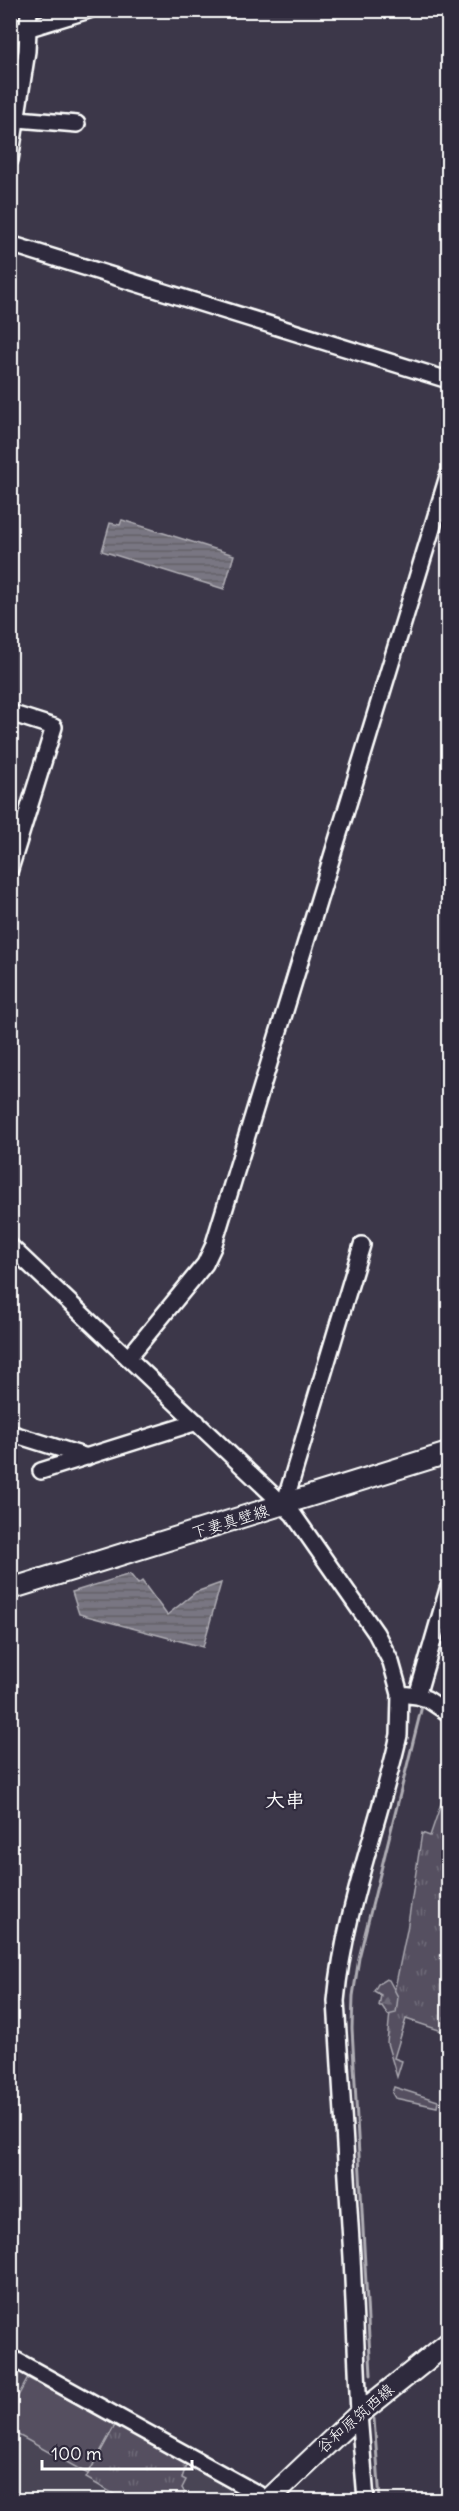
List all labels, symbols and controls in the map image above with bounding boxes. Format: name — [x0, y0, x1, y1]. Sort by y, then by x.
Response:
street label: 下妻真壁線 — [189, 1500, 271, 1542]
district label: 大串 — [265, 1787, 305, 1812]
street label: 谷和原筑西線 — [312, 2379, 398, 2457]
scale bar — [42, 2433, 192, 2471]
text: 100 m — [51, 2442, 102, 2465]

